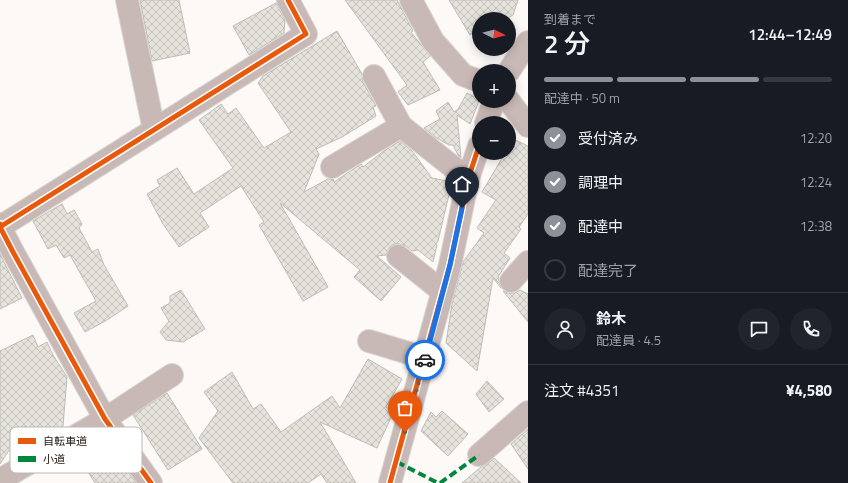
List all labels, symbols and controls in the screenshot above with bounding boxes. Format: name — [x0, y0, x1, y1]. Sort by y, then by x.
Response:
text: 到着まで — [544, 9, 596, 29]
north arrow — [472, 12, 516, 56]
map controls — [472, 12, 516, 160]
text: 12:44–12:49 — [748, 23, 832, 46]
text: 2 分 — [544, 24, 590, 63]
button: + — [472, 64, 516, 108]
text: 配達中 · 50 m — [544, 88, 620, 108]
button: − — [472, 116, 516, 160]
icon: check — [544, 127, 566, 149]
text: 受付済み — [578, 127, 638, 150]
text: 12:20 — [800, 128, 832, 148]
pin — [445, 167, 479, 208]
icon: check — [544, 171, 566, 193]
text: 調理中 — [578, 171, 623, 194]
text: 12:24 — [800, 172, 832, 192]
icon: home — [451, 173, 473, 195]
icon: check — [544, 215, 566, 237]
text: 配達中 — [578, 215, 623, 238]
text: 12:38 — [800, 216, 832, 236]
text: 配達完了 — [578, 259, 638, 282]
text: 鈴木 — [596, 307, 626, 330]
button: person — [544, 308, 586, 350]
button: chat — [738, 308, 780, 350]
button: phone — [790, 308, 832, 350]
text: 配達員 · 4.5 — [596, 330, 661, 350]
courier — [405, 340, 445, 380]
icon: car — [414, 349, 436, 371]
text: 注文 #4351 — [544, 379, 619, 402]
text: ¥4,580 — [786, 379, 832, 402]
pin — [388, 391, 422, 432]
icon: bag — [394, 397, 416, 419]
legend — [10, 427, 142, 473]
text: 自転車道 — [43, 433, 87, 449]
text: 小道 — [43, 451, 65, 467]

